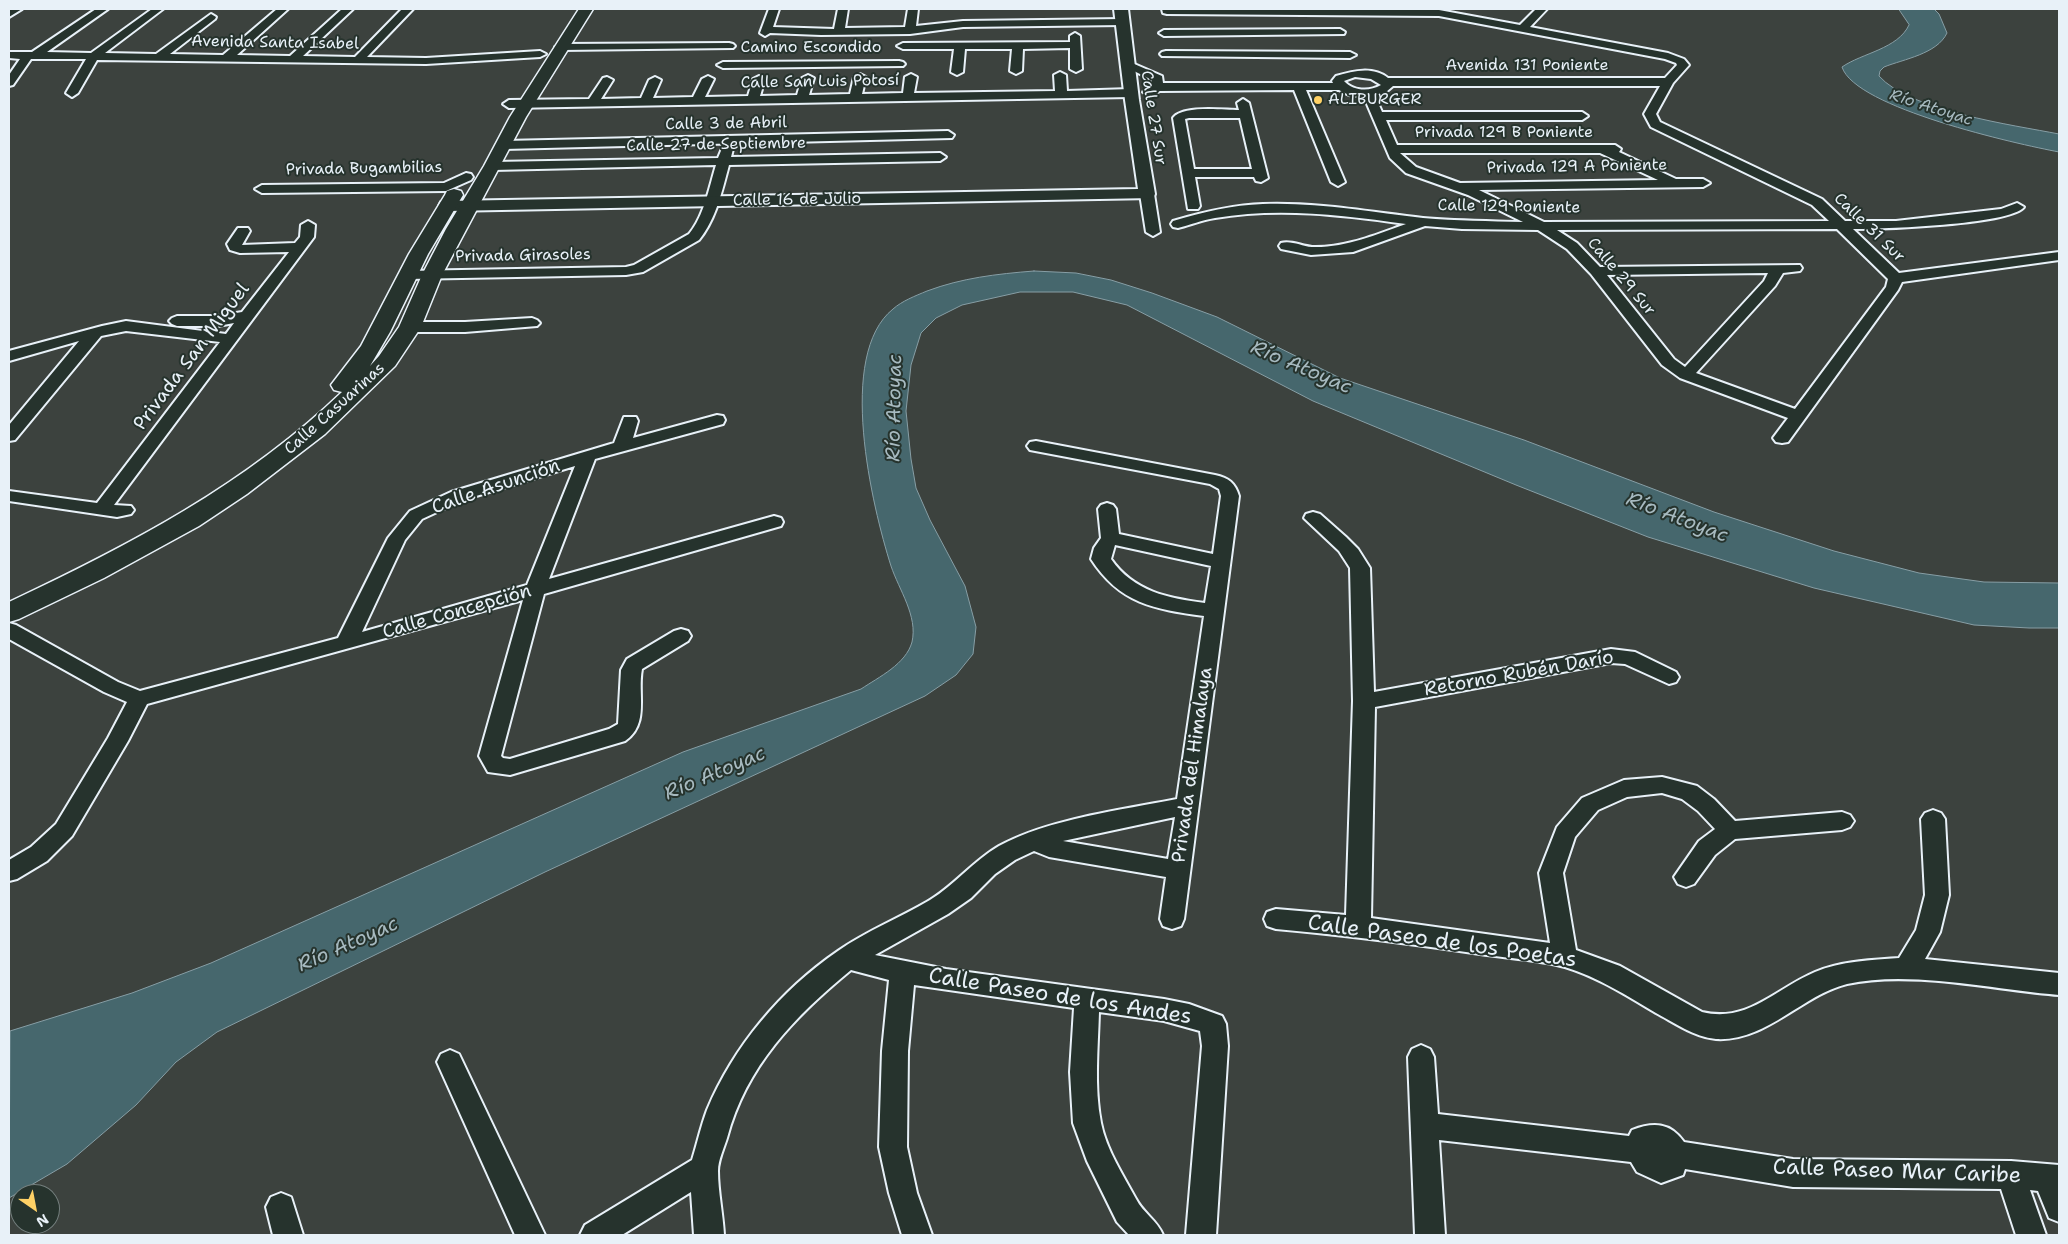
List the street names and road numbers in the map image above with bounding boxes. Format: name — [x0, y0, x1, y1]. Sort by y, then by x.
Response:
street label: Avenida Santa Isabel — [191, 32, 359, 54]
street label: Camino Escondido — [741, 38, 881, 58]
street label: Avenida 131 Poniente — [1446, 56, 1608, 76]
street label: Calle 27 Sur — [1136, 69, 1170, 167]
street label: Calle San Luis Potosí — [741, 71, 899, 93]
street label: Calle 3 de Abril — [665, 113, 787, 135]
street label: Privada 129 B Poniente — [1415, 123, 1593, 143]
street label: Calle 27 de Septiembre — [626, 134, 806, 156]
street label: Privada 129 A Poniente — [1487, 156, 1667, 178]
street label: Privada Bugambilias — [286, 158, 442, 180]
street label: Calle 16 de Julio — [733, 189, 861, 211]
street label: Calle 31 Sur — [1830, 189, 1908, 267]
street label: Calle 129 Poniente — [1437, 196, 1581, 218]
street label: Calle 29 Sur — [1583, 234, 1659, 320]
street label: Privada Girasoles — [455, 245, 591, 267]
street label: Privada San Miguel — [129, 279, 255, 435]
street label: Calle Casuarinas — [281, 359, 389, 459]
street label: Calle Asunción — [429, 454, 563, 520]
street label: Calle Concepción — [380, 580, 534, 644]
street label: Retorno Rubén Darío — [1423, 646, 1615, 702]
street label: Privada del Himalaya — [1168, 666, 1218, 864]
street label: Calle Paseo de los Poetas — [1306, 910, 1578, 974]
street label: Calle Paseo de los Andes — [926, 963, 1194, 1031]
street label: Calle Paseo Mar Caribe — [1772, 1154, 2022, 1190]

